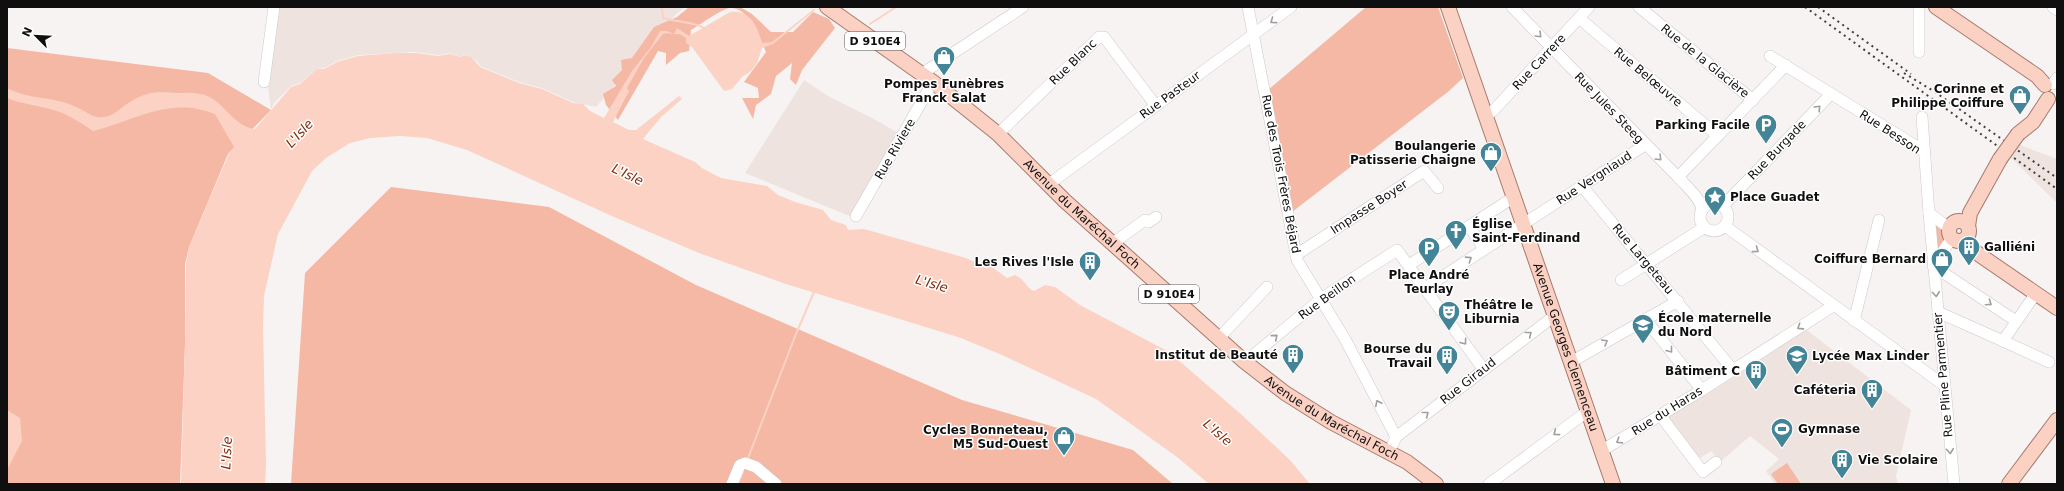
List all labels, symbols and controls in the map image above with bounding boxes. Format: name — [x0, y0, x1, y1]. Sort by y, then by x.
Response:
north arrow — [16, 16, 56, 56]
one-way arrow — [1270, 16, 1277, 23]
street label: Rue de la Glacière — [1658, 21, 1752, 101]
text: N — [20, 25, 35, 39]
one-way arrow — [1534, 30, 1542, 38]
street label: Rue Carrere — [1510, 31, 1568, 93]
road number: D 910E4 — [845, 32, 905, 50]
street label: Rue Blanc — [1047, 36, 1099, 88]
shop icon: Pompes Funèbres Franck Salat — [931, 44, 957, 77]
street label: Rue Belœuvre — [1611, 44, 1685, 110]
street label: Rue Pasteur — [1137, 68, 1203, 122]
street label: Rue Jules Steeg — [1572, 70, 1646, 146]
place label: Pompes Funèbres Franck Salat — [884, 77, 1004, 105]
place label: Corinne et Philippe Coiffure — [1891, 82, 2004, 110]
shop icon: Corinne et Philippe Coiffure — [2007, 83, 2033, 116]
street label: Rue des Trois Frères Béjard — [1259, 93, 1303, 255]
one-way arrow — [1813, 105, 1821, 113]
street label: Rue Besson — [1857, 107, 1923, 157]
parking icon: Parking Facile — [1753, 112, 1779, 145]
water label: L'Isle — [283, 116, 316, 151]
street label: Rue Riviere — [872, 116, 918, 182]
street label: Rue Burgade — [1745, 117, 1809, 183]
place label: Parking Facile — [1655, 118, 1750, 132]
place label: Boulangerie Patisserie Chaigne — [1350, 139, 1476, 167]
shop icon: Boulangerie Patisserie Chaigne — [1478, 140, 1504, 173]
street label: Rue Vergniaud — [1554, 148, 1634, 208]
one-way arrow — [1654, 153, 1662, 161]
street label: Avenue du Maréchal Foch — [1021, 157, 1143, 272]
water label: L'Isle — [610, 161, 646, 188]
street label: Impasse Boyer — [1328, 177, 1410, 237]
place icon: Place Guadet — [1702, 184, 1728, 217]
place label: Place Guadet — [1730, 190, 1820, 204]
place label: Église Saint-Ferdinand — [1472, 216, 1580, 245]
church icon: Église Saint-Ferdinand — [1443, 218, 1469, 251]
street label: Rue Largeteau — [1610, 221, 1676, 297]
building icon: Galliéni — [1956, 234, 1982, 267]
parking icon: Place André Teurlay — [1416, 235, 1442, 268]
place label: Galliéni — [1984, 240, 2035, 254]
one-way arrow — [1751, 245, 1758, 252]
shop icon: Coiffure Bernard — [1929, 246, 1955, 279]
building icon: Les Rives l'Isle — [1077, 249, 1103, 282]
place label: Coiffure Bernard — [1814, 252, 1926, 266]
place label: Les Rives l'Isle — [975, 255, 1074, 269]
one-way arrow — [1465, 257, 1472, 264]
street label: Avenue Georges Clemenceau — [1530, 261, 1601, 433]
place label: Place André Teurlay — [1389, 268, 1469, 296]
water label: L'Isle — [914, 272, 950, 295]
street label: Rue Beillon — [1296, 272, 1358, 322]
road number: D 910E4 — [1139, 285, 1199, 303]
one-way arrow — [1931, 291, 1940, 297]
place label: Théâtre le Liburnia — [1464, 298, 1533, 326]
one-way arrow — [1985, 298, 1992, 306]
theatre icon: Théâtre le Liburnia — [1436, 299, 1462, 332]
place label: École maternelle du Nord — [1658, 310, 1771, 339]
school or university icon: École maternelle du Nord — [1630, 312, 1656, 345]
street label: Rue Pline Parmentier — [1931, 312, 1955, 438]
one-way arrow — [1797, 322, 1804, 330]
one-way arrow — [1525, 332, 1532, 339]
one-way arrow — [1270, 335, 1278, 342]
one-way arrow — [1459, 338, 1467, 345]
one-way arrow — [1601, 340, 1608, 347]
building icon: Institut de Beauté — [1280, 342, 1306, 375]
place label: Bourse du Travail — [1364, 342, 1432, 370]
building icon: Bourse du Travail — [1434, 343, 1460, 376]
school or university icon: Lycée Max Linder — [1784, 343, 1810, 376]
one-way arrow — [1665, 345, 1672, 352]
place label: Institut de Beauté — [1155, 348, 1278, 362]
place label: Lycée Max Linder — [1812, 349, 1929, 363]
street label: Rue Giraud — [1437, 355, 1499, 407]
building icon: Bâtiment C — [1743, 358, 1769, 391]
place label: Bâtiment C — [1665, 364, 1740, 378]
street label: Avenue du Maréchal Foch — [1262, 373, 1401, 463]
building icon: Caféteria — [1859, 377, 1885, 410]
place label: Caféteria — [1794, 383, 1856, 397]
street label: Rue du Haras — [1629, 384, 1705, 438]
one-way arrow — [1375, 400, 1383, 407]
one-way arrow — [1422, 411, 1429, 418]
water label: L'Isle — [1200, 416, 1235, 449]
sports icon: Gymnase — [1769, 416, 1795, 449]
place label: Gymnase — [1798, 422, 1860, 436]
place label: Cycles Bonneteau, M5 Sud-Ouest — [923, 423, 1048, 451]
shop icon: Cycles Bonneteau, M5 Sud-Ouest — [1051, 424, 1077, 457]
one-way arrow — [1553, 429, 1560, 436]
water label: L'Isle — [218, 436, 235, 470]
one-way arrow — [1616, 436, 1623, 443]
building icon: Vie Scolaire — [1829, 447, 1855, 480]
one-way arrow — [1946, 448, 1955, 454]
place label: Vie Scolaire — [1858, 453, 1938, 467]

